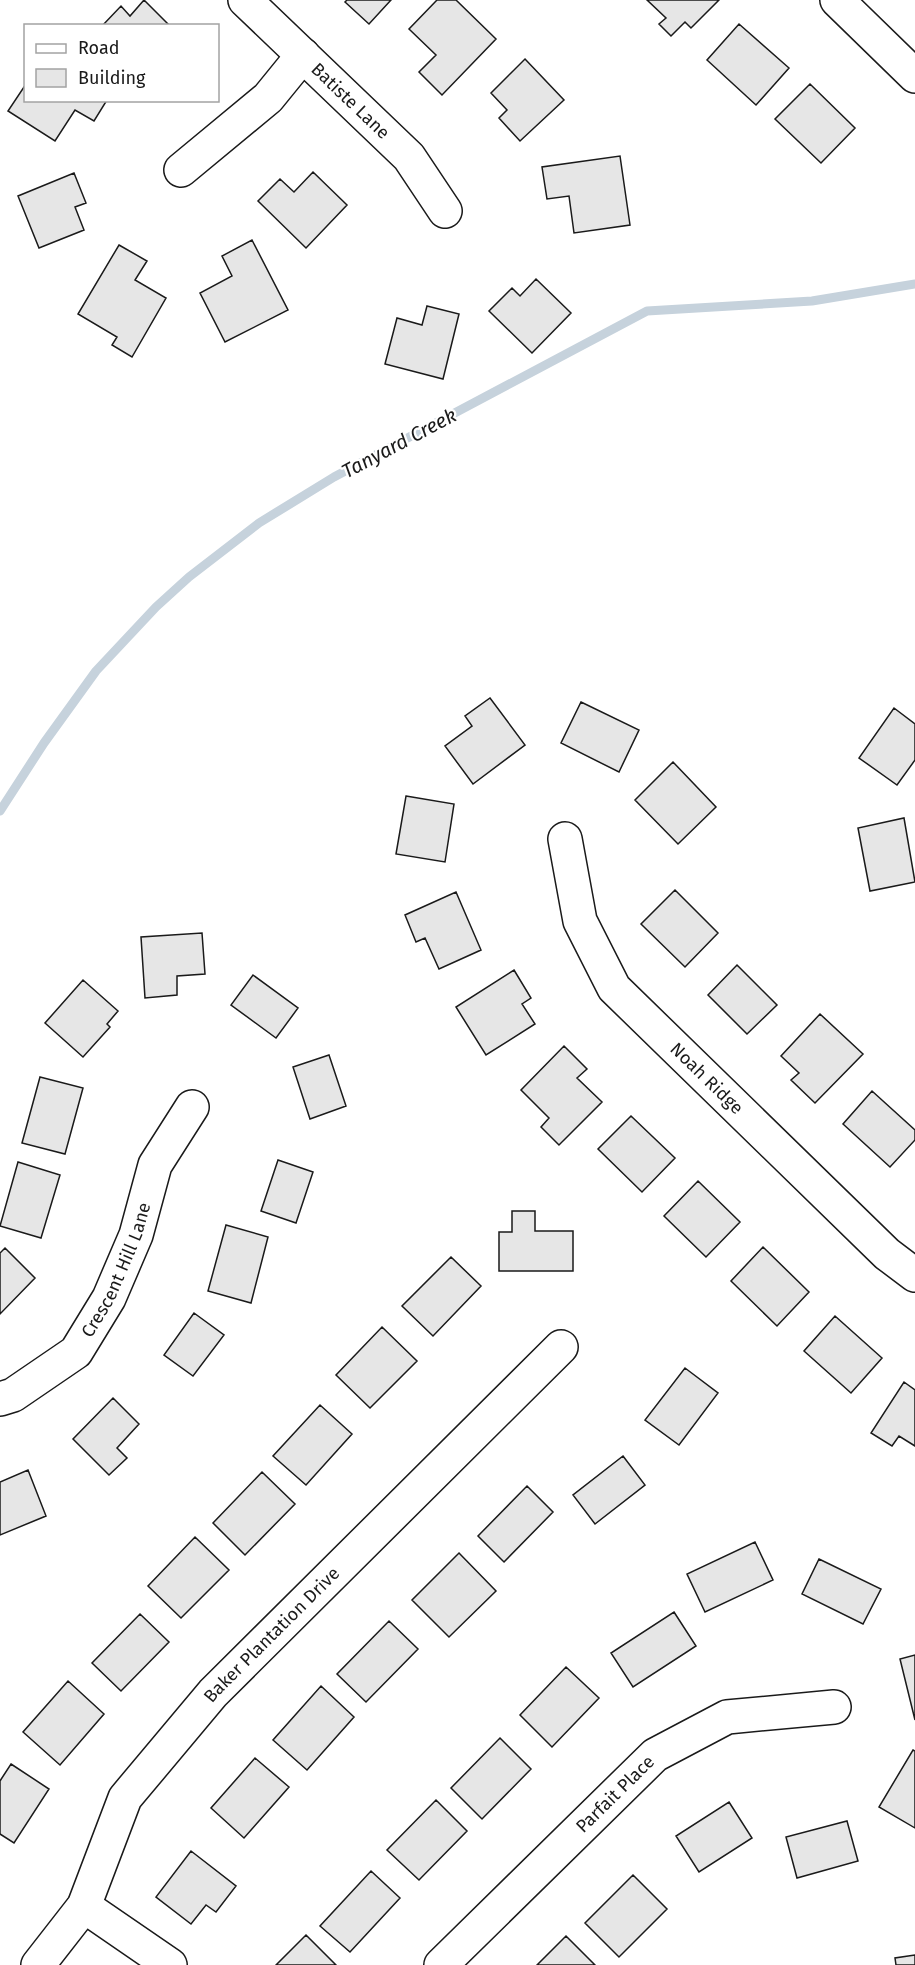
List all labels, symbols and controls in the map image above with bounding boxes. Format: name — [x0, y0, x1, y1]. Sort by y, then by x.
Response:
legend — [24, 24, 219, 102]
text: Road — [78, 37, 120, 59]
street label: Batiste Lane — [307, 58, 394, 144]
text: Building — [78, 67, 146, 89]
water label: Tanyard Creek — [338, 403, 460, 483]
street label: Noah Ridge — [666, 1038, 748, 1119]
street label: Crescent Hill Lane — [77, 1200, 155, 1341]
street label: Baker Plantation Drive — [199, 1562, 344, 1707]
street label: Parfait Place — [571, 1751, 659, 1837]

